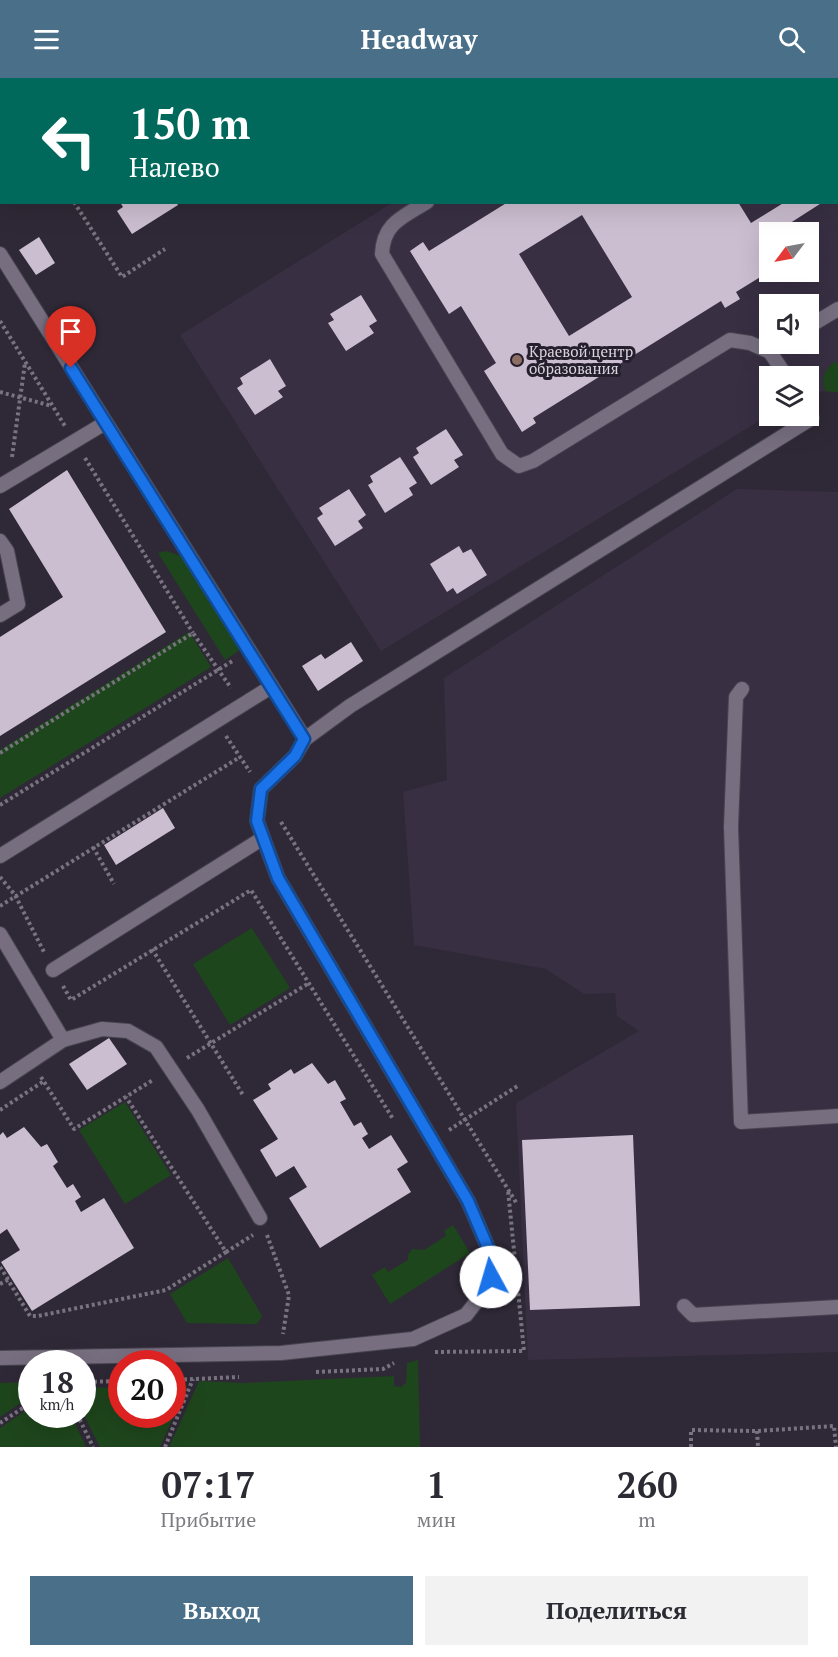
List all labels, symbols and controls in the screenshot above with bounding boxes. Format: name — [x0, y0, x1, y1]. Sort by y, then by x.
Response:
text: Headway — [361, 21, 477, 57]
icon: menu — [30, 23, 63, 56]
icon: search — [775, 23, 808, 56]
text: 150 m — [129, 95, 250, 151]
icon: left — [30, 102, 108, 180]
text: Налево — [129, 149, 220, 185]
north arrow — [759, 222, 819, 282]
map controls — [759, 222, 819, 426]
button: sound — [759, 294, 819, 354]
pin — [45, 306, 96, 368]
icon: arrive — [54, 315, 87, 348]
place label: Краевой центр образования — [529, 341, 633, 378]
marker: Краевой центр образования — [510, 353, 524, 367]
button: layers — [759, 366, 819, 426]
position arrow — [459, 1245, 523, 1309]
speed limit sign: 20 — [108, 1350, 186, 1428]
text: 18 — [40, 1362, 74, 1402]
text: km/h — [40, 1394, 74, 1414]
text: 07:17 — [162, 1461, 255, 1508]
text: 1 — [426, 1461, 447, 1508]
text: 260 — [616, 1461, 678, 1508]
text: Прибытие — [160, 1506, 256, 1533]
text: мин — [417, 1506, 456, 1533]
text: m — [638, 1506, 656, 1533]
button: Выход — [30, 1576, 413, 1645]
button: Поделиться — [425, 1576, 808, 1645]

